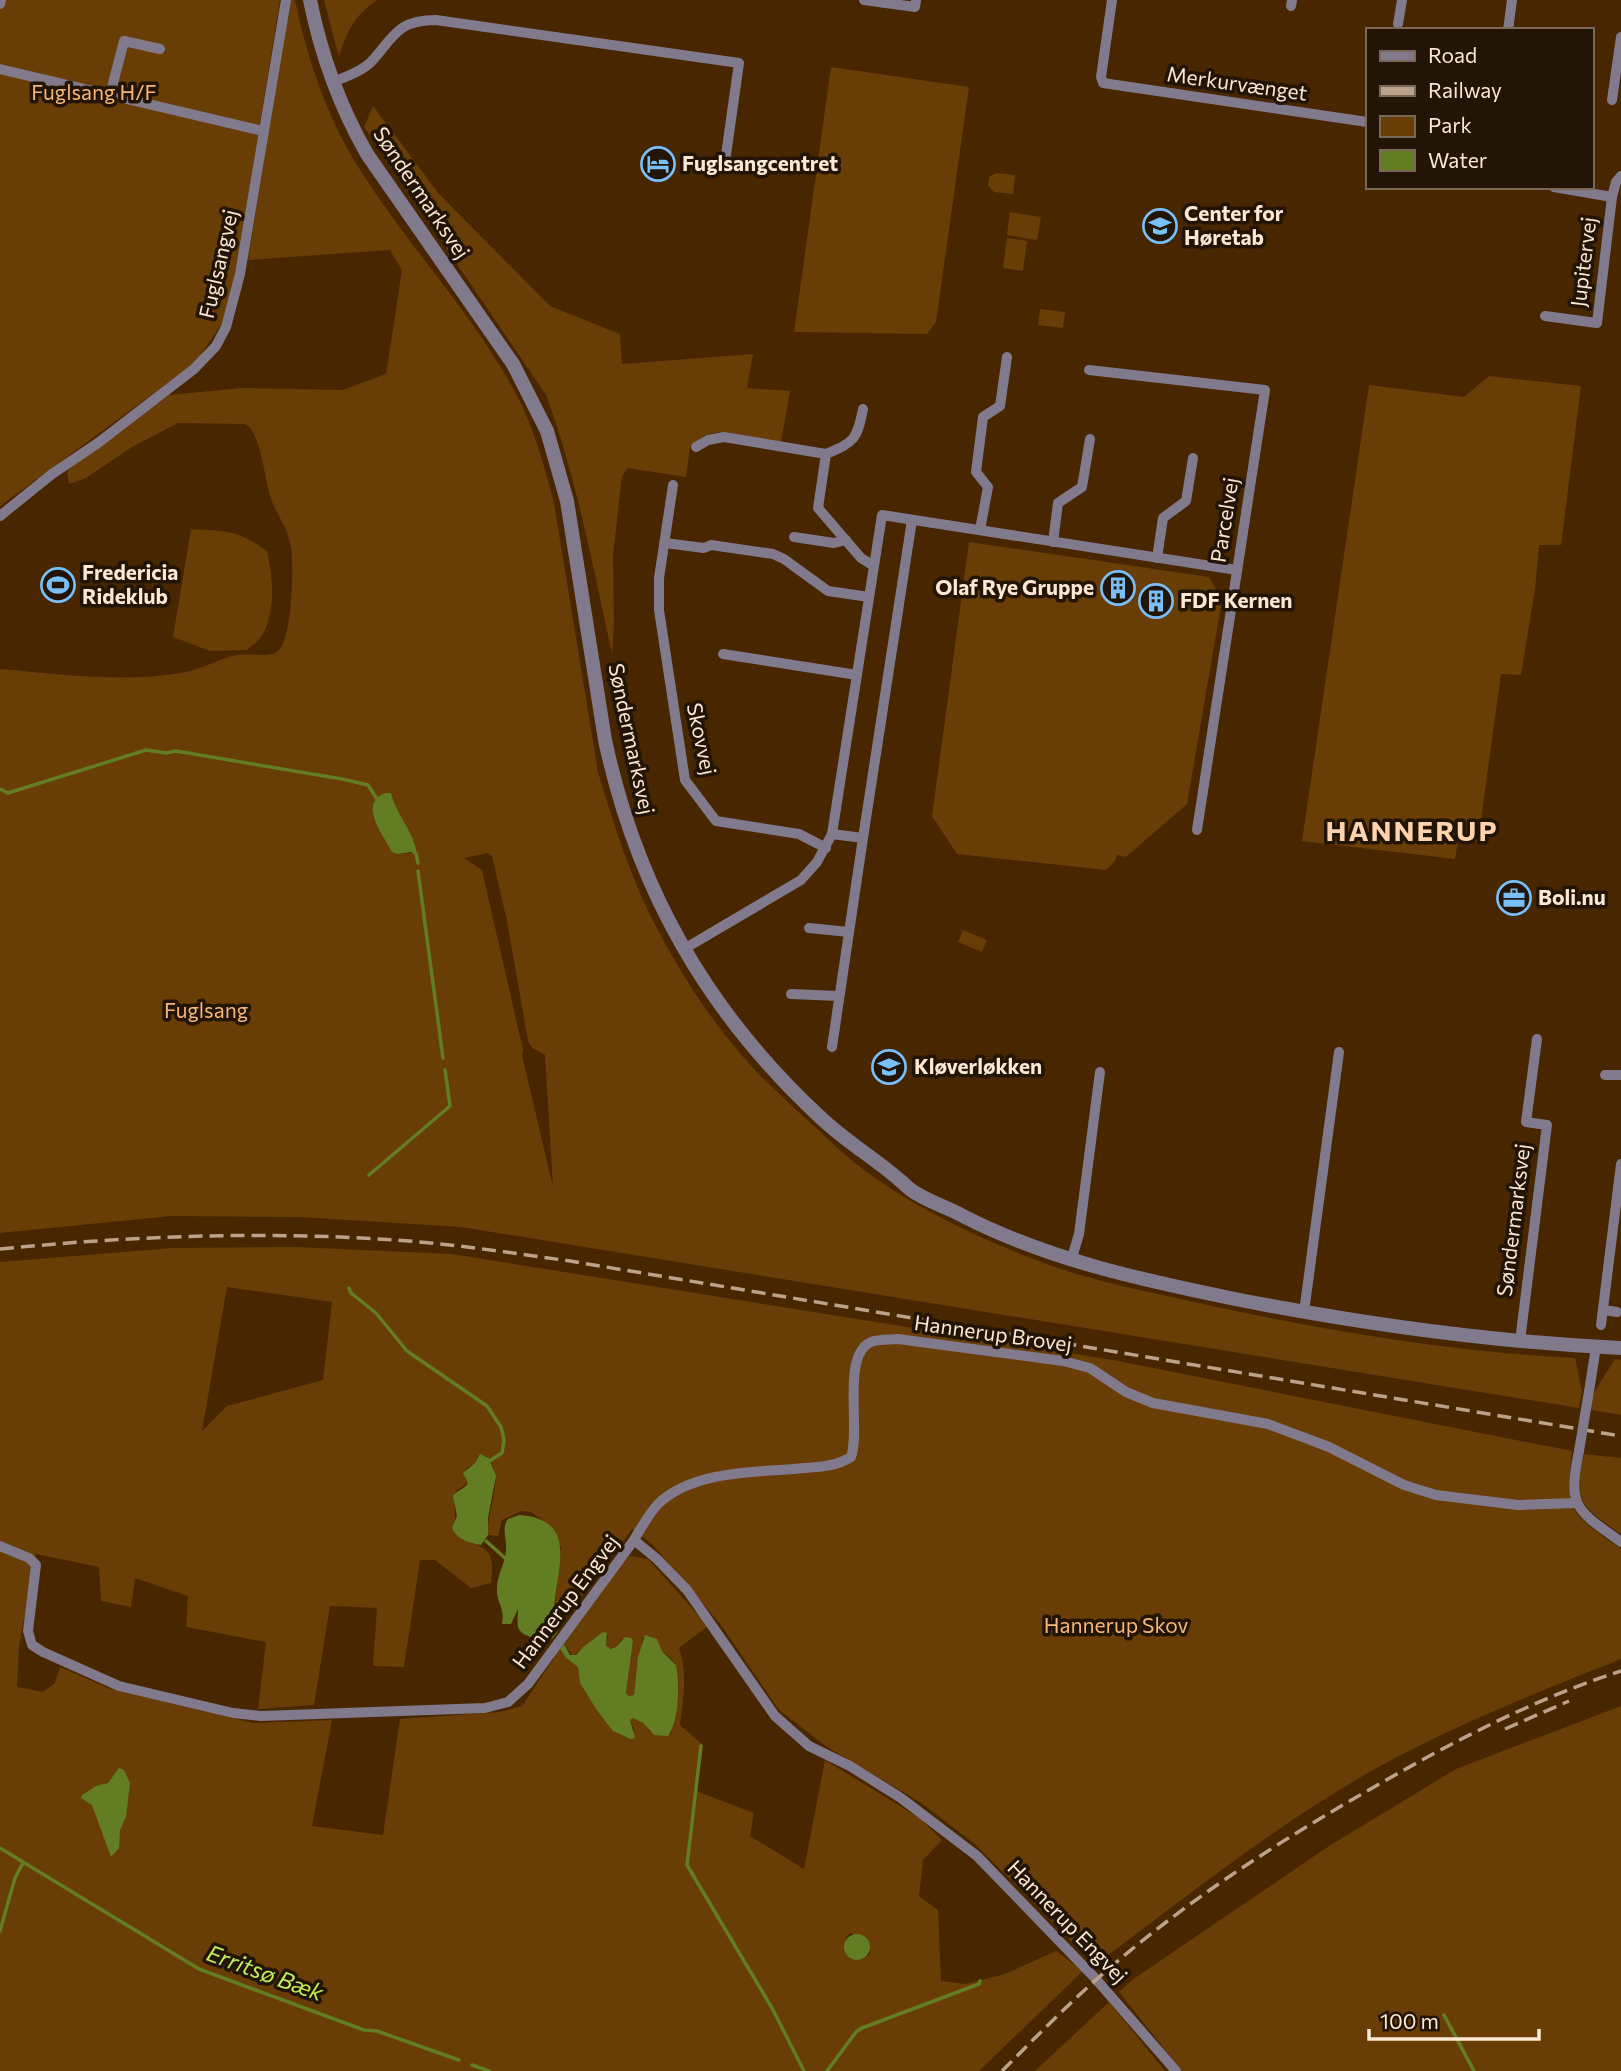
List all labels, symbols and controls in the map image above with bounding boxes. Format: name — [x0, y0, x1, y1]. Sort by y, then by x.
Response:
legend — [1366, 28, 1593, 189]
text: Road — [1428, 42, 1477, 67]
street label: Merkurvænget — [1165, 60, 1309, 105]
text: Railway — [1428, 77, 1502, 102]
park label: Fuglsang H/F — [31, 79, 157, 104]
text: Park — [1428, 112, 1472, 137]
street label: Søndermarksvej — [369, 121, 476, 263]
hotel icon: Fuglsangcentret — [639, 145, 677, 183]
text: Water — [1428, 147, 1487, 172]
place label: Fuglsangcentret — [682, 150, 838, 175]
place label: Center for Høretab — [1184, 200, 1284, 249]
street label: Fuglsangvej — [193, 207, 242, 321]
school or university icon: Center for Høretab — [1141, 207, 1179, 245]
street label: Jupitervej — [1565, 215, 1600, 308]
street label: Parcelvej — [1204, 475, 1243, 564]
place label: Fredericia Rideklub — [82, 559, 178, 608]
sports icon: Fredericia Rideklub — [39, 566, 77, 604]
building icon: Olaf Rye Gruppe — [1099, 569, 1137, 607]
place label: Olaf Rye Gruppe — [935, 574, 1094, 599]
building icon: FDF Kernen — [1137, 582, 1175, 620]
place label: FDF Kernen — [1180, 587, 1293, 612]
street label: Søndermarksvej — [604, 661, 661, 816]
street label: Skovvej — [683, 700, 722, 777]
district label: HANNERUP — [1325, 813, 1499, 847]
office icon: Boli.nu — [1495, 879, 1533, 917]
place label: Boli.nu — [1538, 884, 1606, 909]
park label: Fuglsang — [164, 997, 248, 1022]
school or university icon: Kløverløkken — [870, 1048, 908, 1086]
place label: Kløverløkken — [914, 1053, 1042, 1078]
street label: Søndermarksvej — [1491, 1142, 1534, 1298]
street label: Hannerup Brovej — [913, 1309, 1074, 1356]
street label: Hannerup Engvej — [506, 1529, 623, 1673]
park label: Hannerup Skov — [1044, 1612, 1189, 1637]
street label: Hannerup Engvej — [1003, 1854, 1133, 1988]
water label: Erritsø Bæk — [203, 1938, 328, 2006]
scale bar — [1369, 1997, 1539, 2041]
text: 100 m — [1380, 2008, 1439, 2033]

